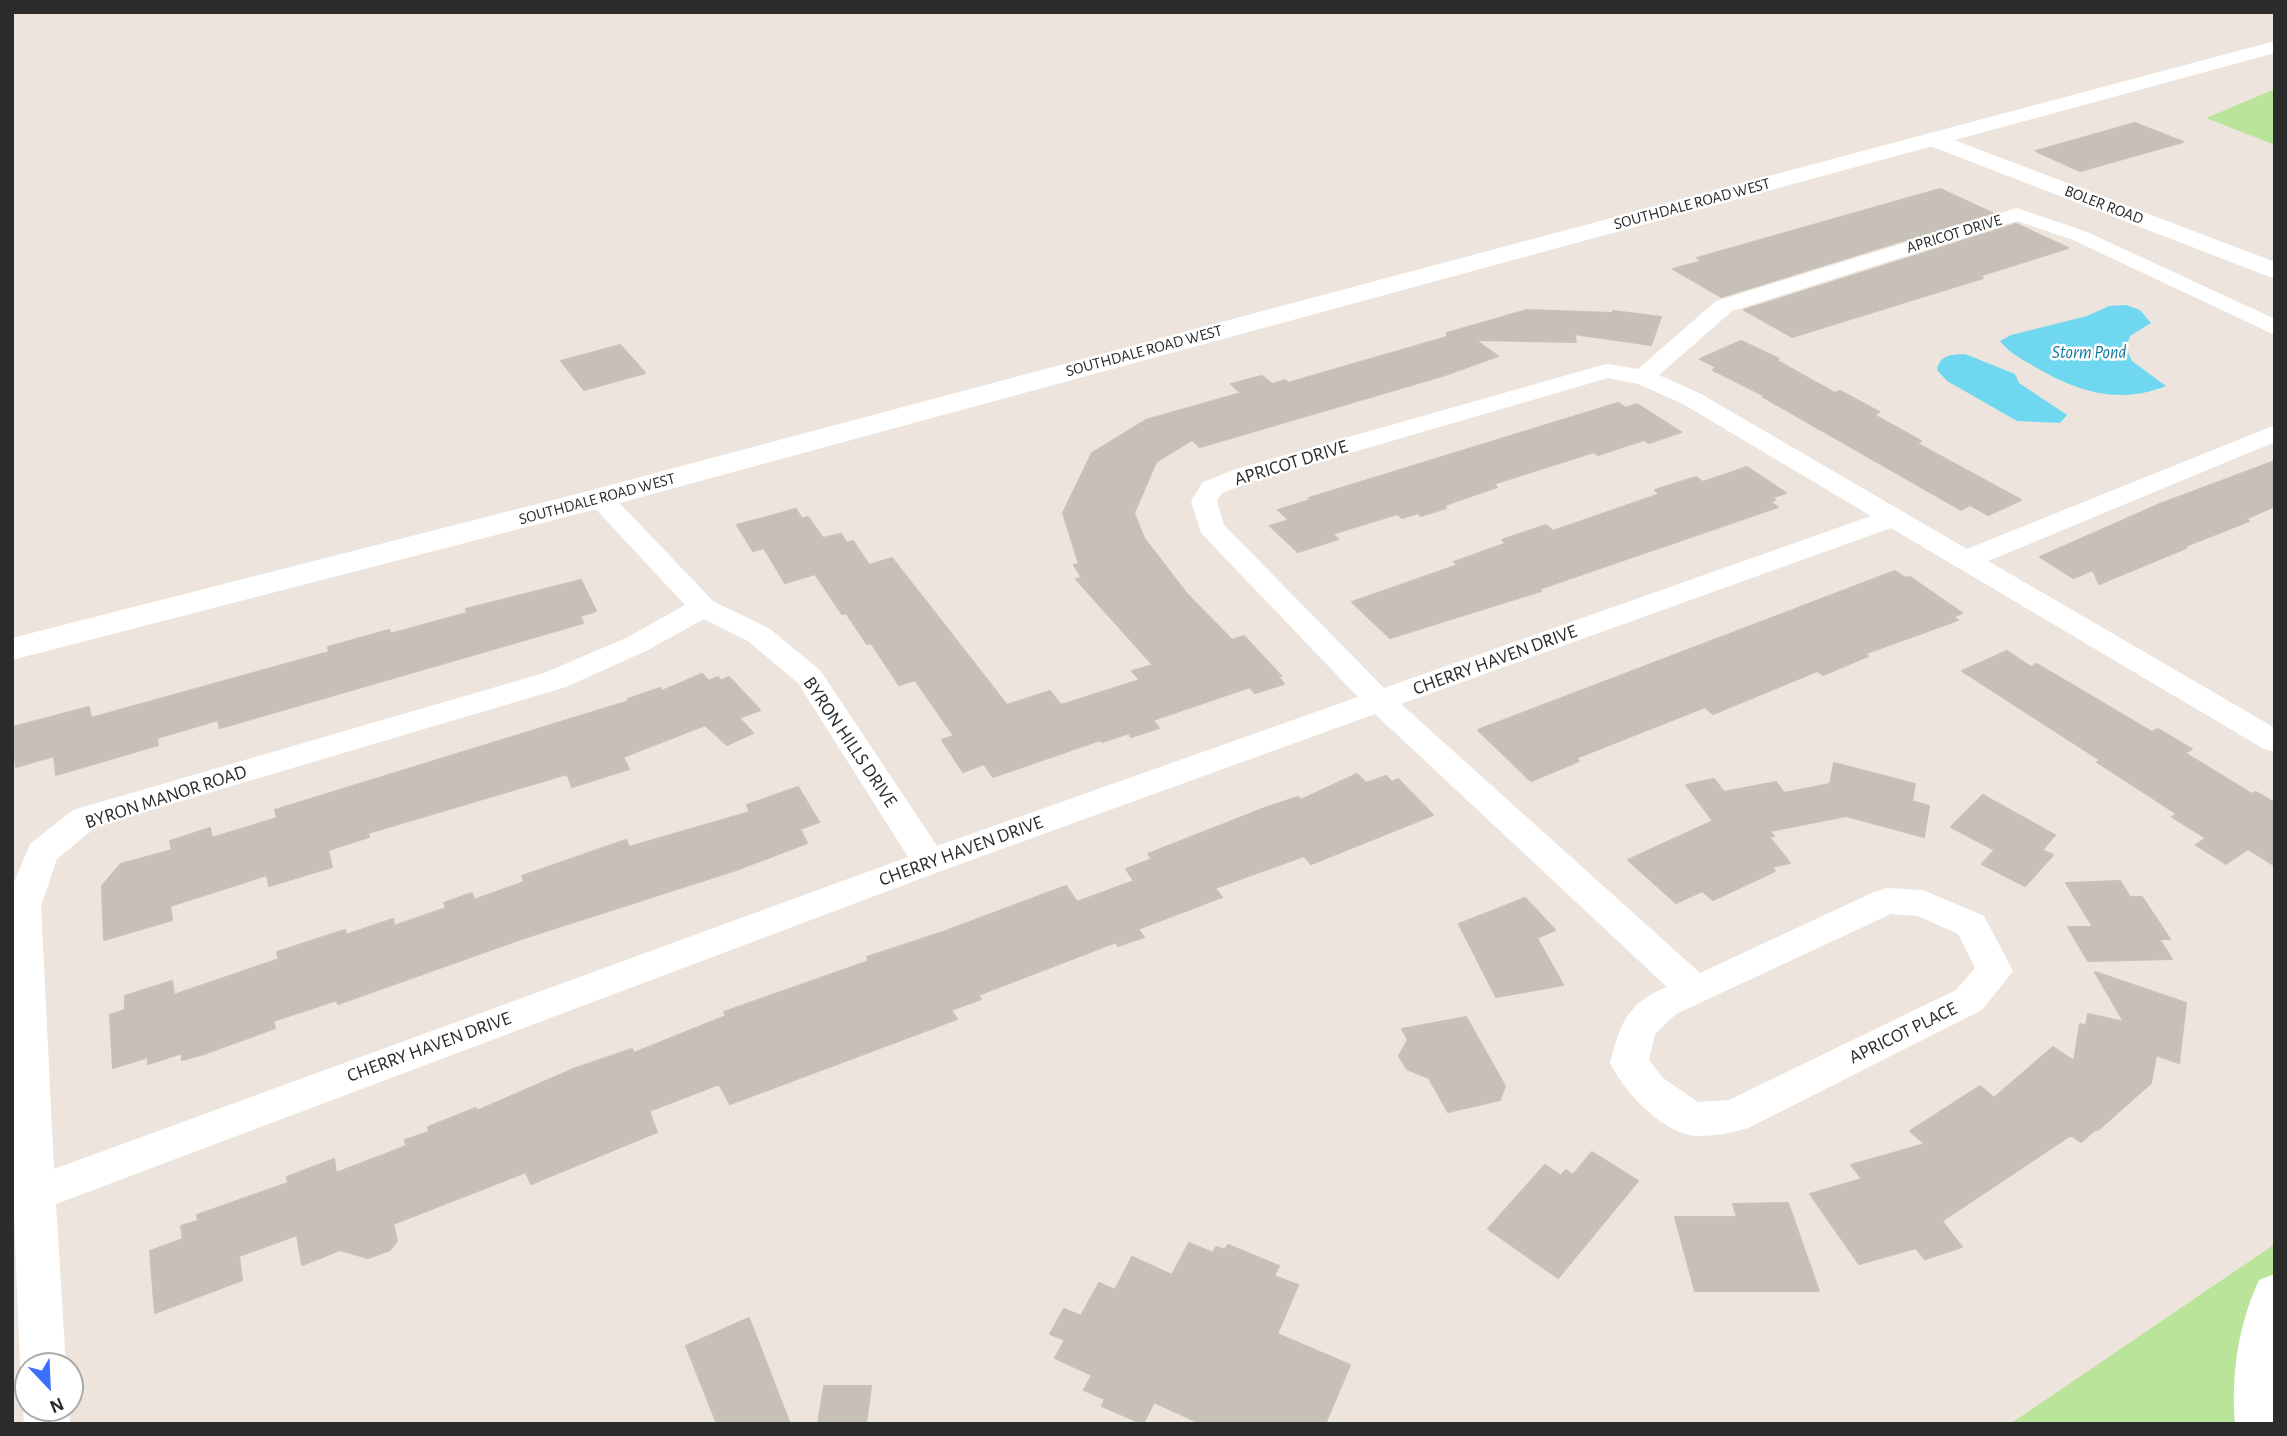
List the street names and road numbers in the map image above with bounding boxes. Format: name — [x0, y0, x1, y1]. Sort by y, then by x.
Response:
street label: SOUTHDALE ROAD WEST — [1612, 174, 1772, 234]
street label: BOLER ROAD — [2062, 181, 2146, 229]
street label: APRICOT DRIVE — [1904, 210, 2004, 258]
street label: SOUTHDALE ROAD WEST — [1064, 321, 1224, 381]
street label: APRICOT DRIVE — [1232, 435, 1350, 491]
street label: SOUTHDALE ROAD WEST — [517, 469, 677, 529]
street label: CHERRY HAVEN DRIVE — [1410, 620, 1580, 700]
street label: BYRON HILLS DRIVE — [798, 673, 902, 811]
street label: BYRON MANOR ROAD — [82, 760, 250, 834]
street label: CHERRY HAVEN DRIVE — [876, 811, 1046, 891]
street label: APRICOT PLACE — [1845, 997, 1961, 1069]
street label: CHERRY HAVEN DRIVE — [344, 1007, 514, 1087]

